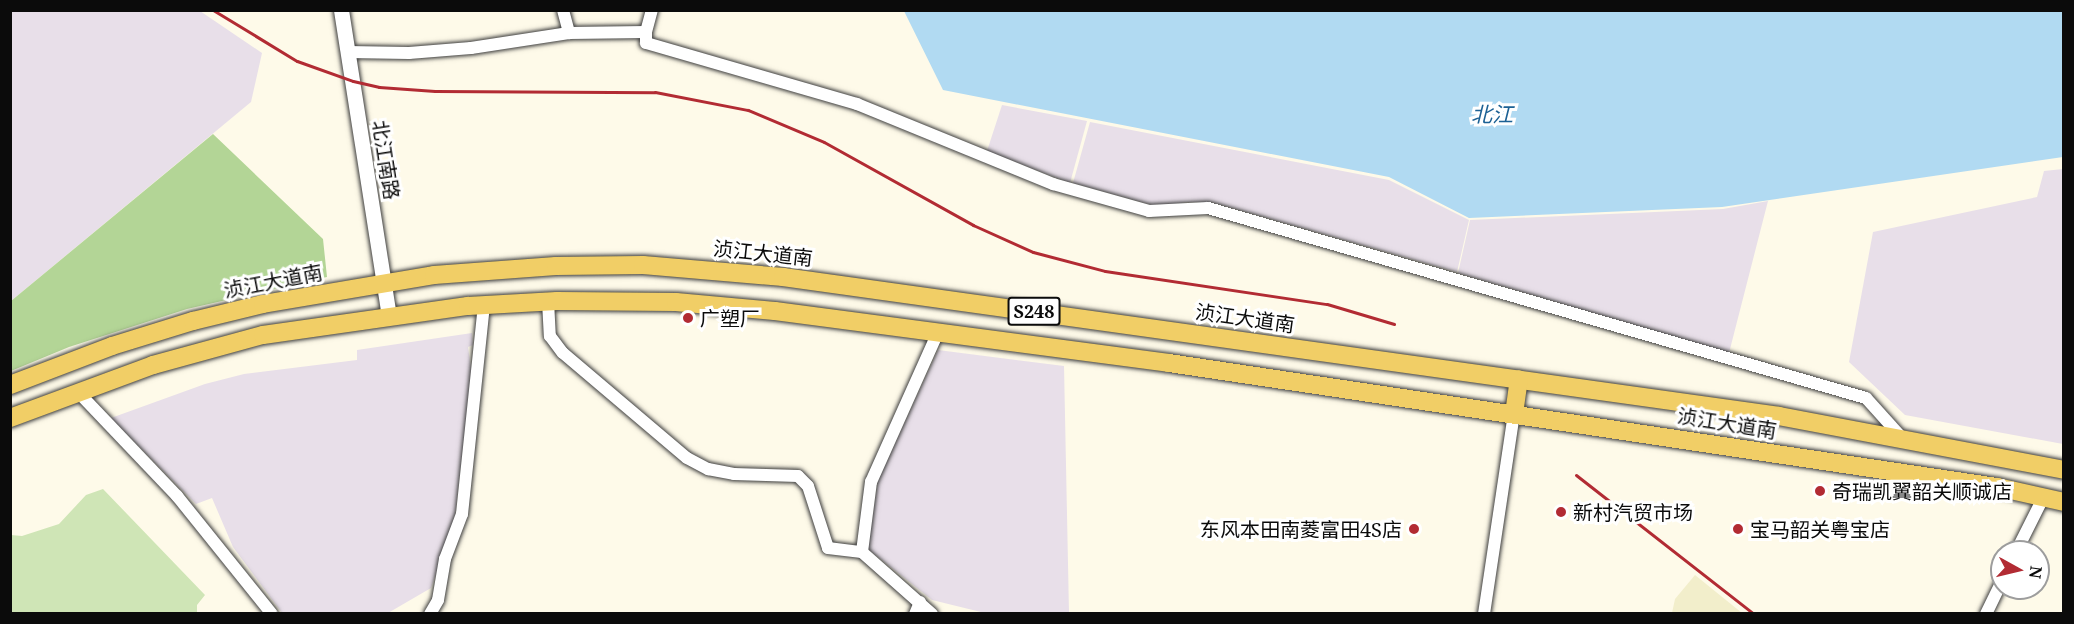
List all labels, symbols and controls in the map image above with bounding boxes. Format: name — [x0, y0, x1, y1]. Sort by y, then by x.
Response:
water label: 北江 — [1471, 101, 1513, 127]
street label: 北江南路 — [368, 119, 404, 201]
street label: 浈江大道南 — [712, 236, 814, 270]
street label: 浈江大道南 — [222, 260, 324, 302]
road number: S248 — [1007, 296, 1061, 326]
street label: 浈江大道南 — [1194, 299, 1296, 337]
place label: 广塑厂 — [700, 306, 760, 330]
marker: 广塑厂 — [681, 311, 695, 325]
street label: 浈江大道南 — [1676, 403, 1778, 443]
place label: 奇瑞凯翼韶关顺诚店 — [1832, 479, 2012, 503]
marker: 奇瑞凯翼韶关顺诚店 — [1813, 484, 1827, 498]
place label: 新村汽贸市场 — [1573, 500, 1693, 524]
marker: 新村汽贸市场 — [1554, 505, 1568, 519]
place label: 东风本田南菱富田4S店 — [1200, 517, 1402, 541]
place label: 宝马韶关粤宝店 — [1750, 517, 1890, 541]
marker: 东风本田南菱富田4S店 — [1407, 522, 1421, 536]
marker: 宝马韶关粤宝店 — [1731, 522, 1745, 536]
north arrow — [1990, 540, 2050, 600]
text: N — [2024, 564, 2048, 580]

